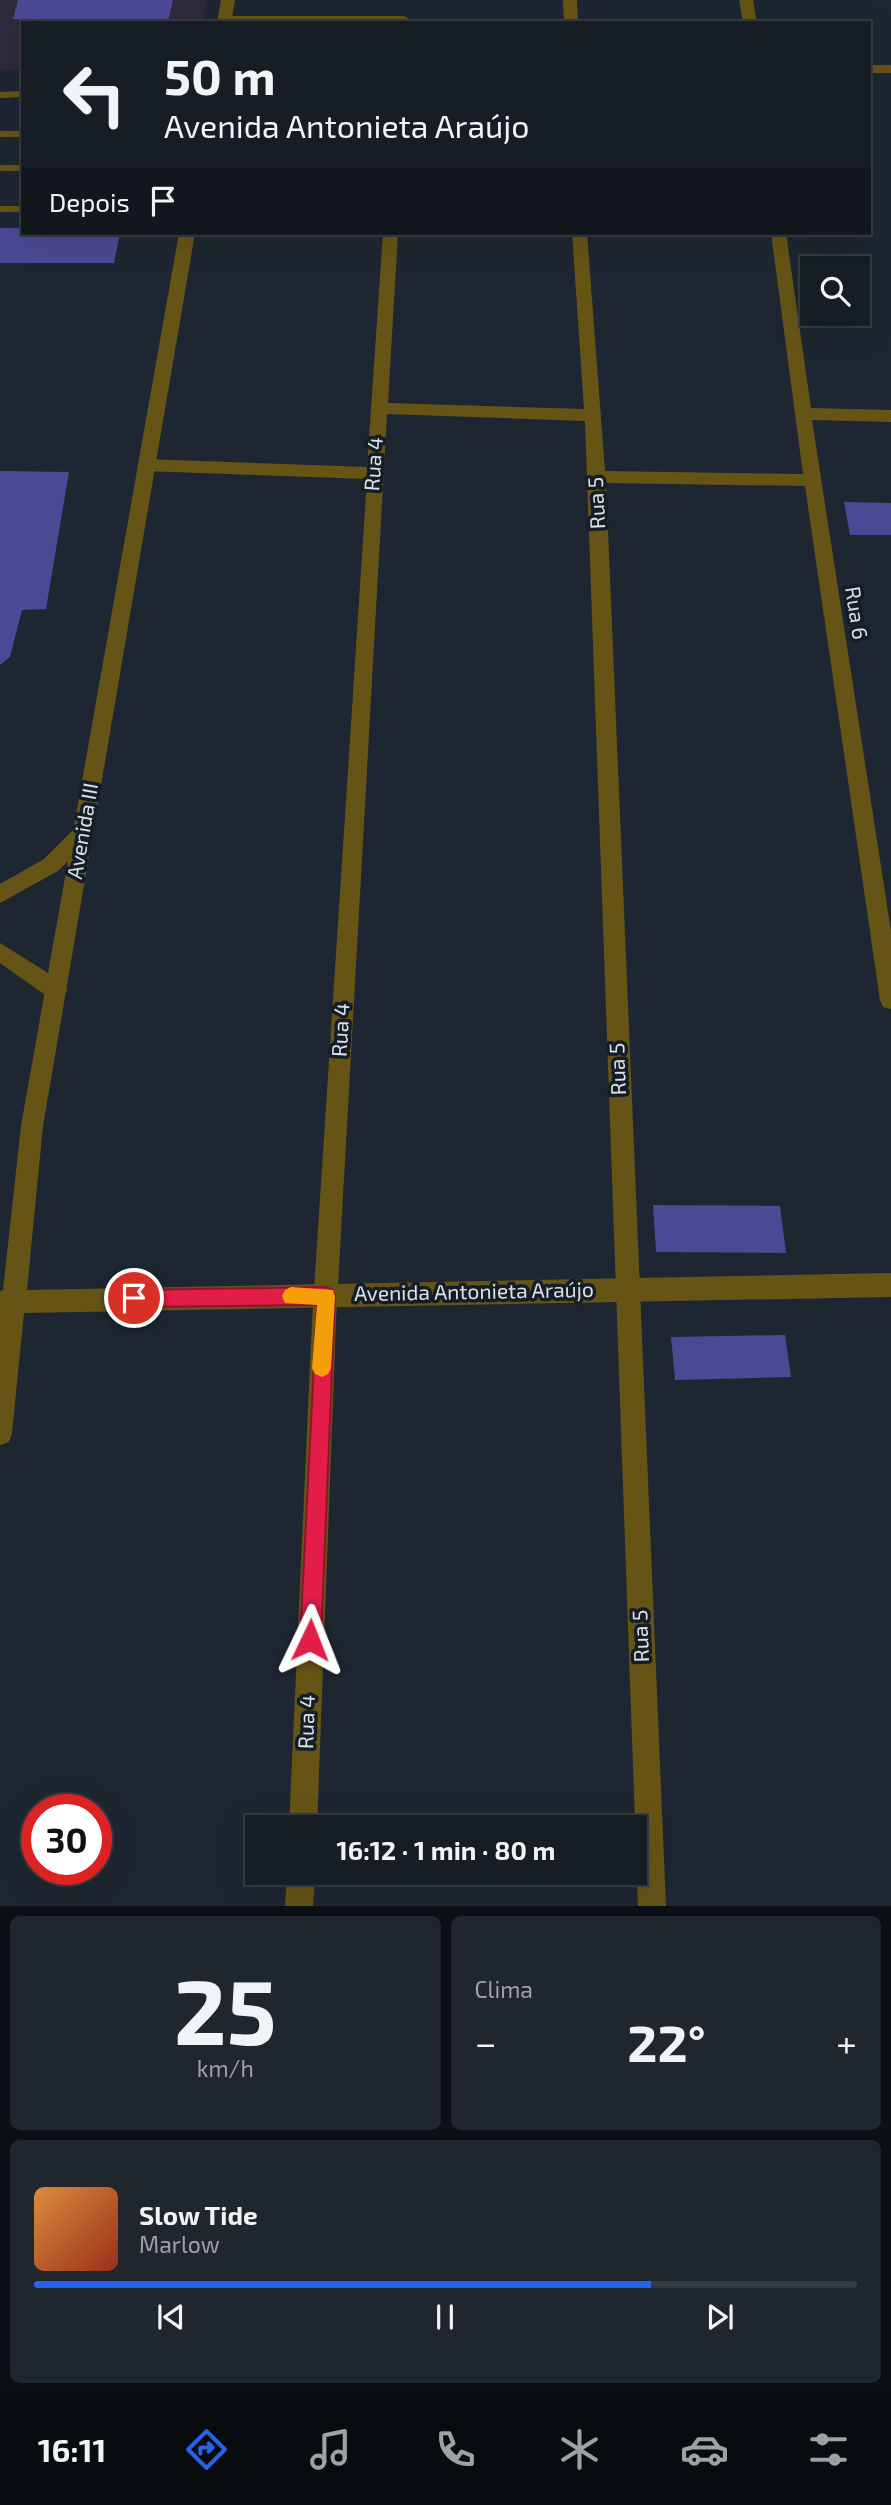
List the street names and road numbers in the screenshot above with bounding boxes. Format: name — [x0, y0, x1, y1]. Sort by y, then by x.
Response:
street label: Rua 4 — [358, 436, 387, 492]
street label: Rua 5 — [582, 476, 609, 530]
street label: Rua 6 — [841, 585, 874, 641]
street label: Avenida III — [61, 781, 102, 881]
street label: Rua 4 — [326, 1002, 353, 1058]
street label: Rua 5 — [603, 1042, 630, 1096]
street label: Avenida Antonieta Araújo — [354, 1276, 594, 1306]
street label: Rua 5 — [626, 1609, 653, 1663]
street label: Rua 4 — [292, 1694, 319, 1749]

